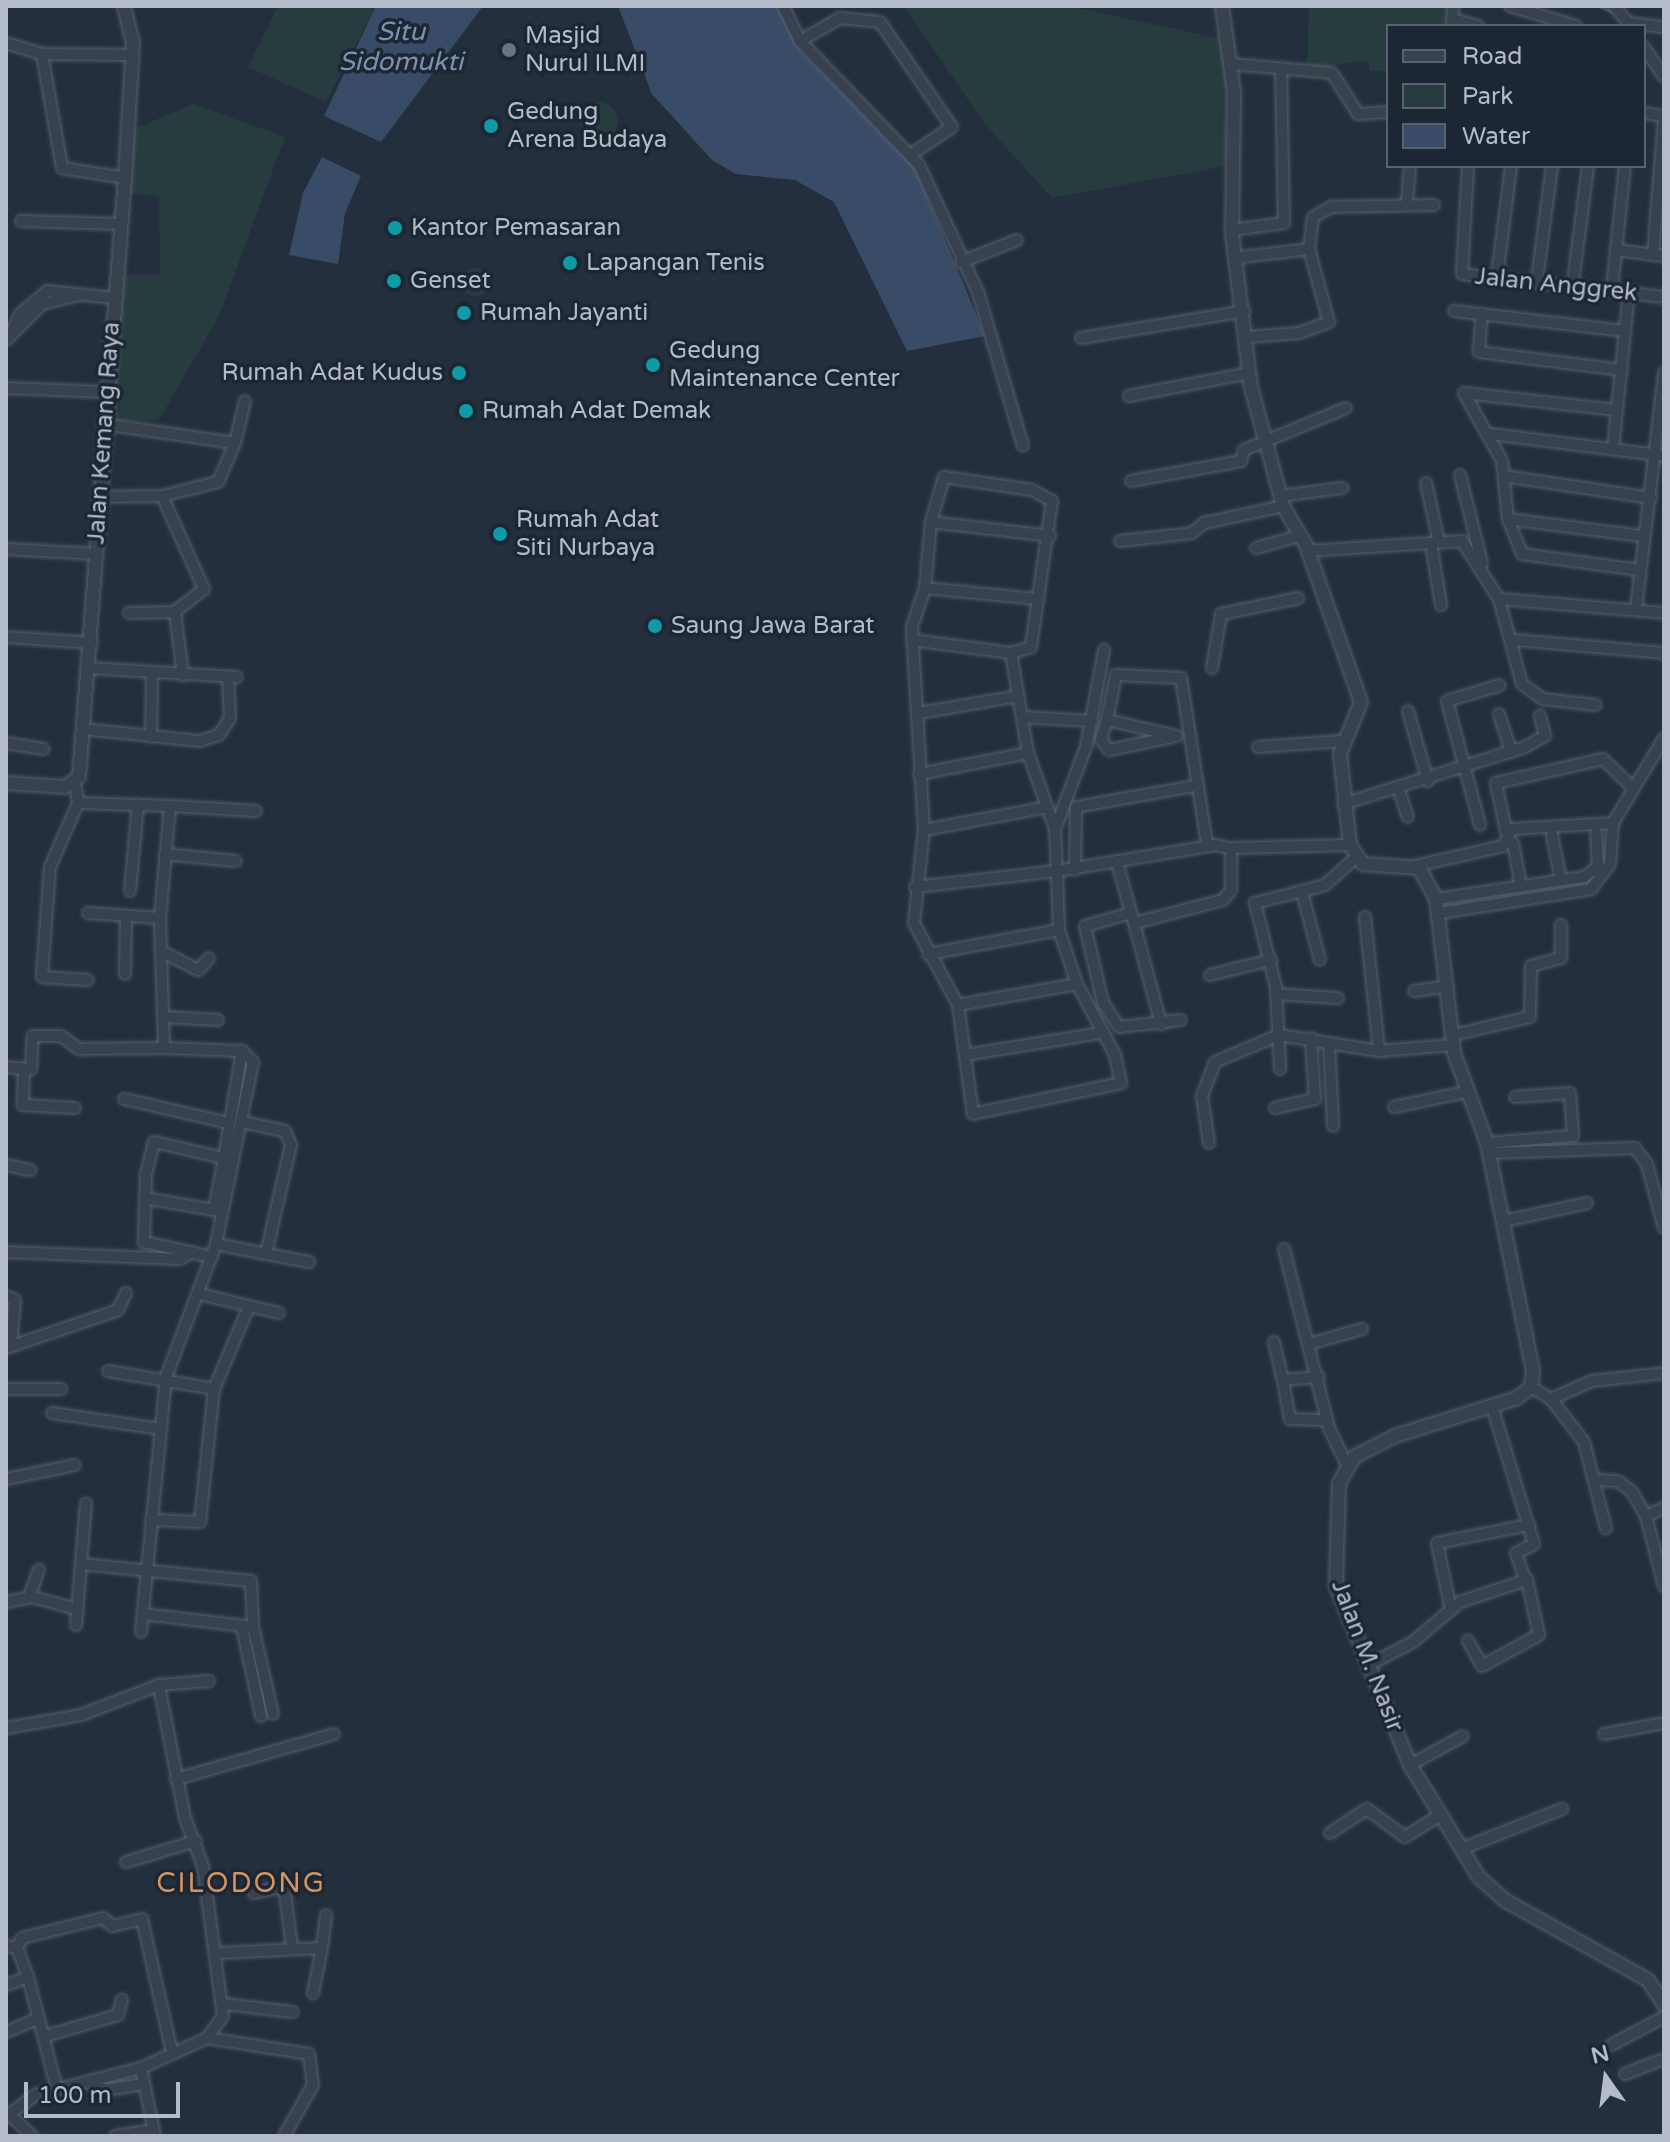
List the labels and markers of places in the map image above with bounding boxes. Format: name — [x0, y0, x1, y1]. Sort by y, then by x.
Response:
place label: Masjid Nurul ILMI — [525, 22, 645, 78]
marker: Masjid Nurul ILMI — [500, 41, 518, 59]
place label: Gedung Arena Budaya — [507, 98, 667, 154]
marker: Gedung Arena Budaya — [482, 117, 500, 135]
place label: Kantor Pemasaran — [411, 214, 621, 242]
marker: Kantor Pemasaran — [386, 219, 404, 237]
place label: Lapangan Tenis — [586, 249, 765, 277]
marker: Lapangan Tenis — [561, 254, 579, 272]
place label: Genset — [410, 267, 491, 295]
marker: Genset — [385, 272, 403, 290]
place label: Rumah Jayanti — [480, 299, 648, 327]
marker: Rumah Jayanti — [455, 304, 473, 322]
place label: Gedung Maintenance Center — [669, 337, 900, 393]
marker: Gedung Maintenance Center — [644, 356, 662, 374]
place label: Rumah Adat Kudus — [222, 359, 443, 387]
marker: Rumah Adat Kudus — [450, 364, 468, 382]
place label: Rumah Adat Demak — [482, 397, 711, 425]
marker: Rumah Adat Demak — [457, 402, 475, 420]
place label: Rumah Adat Siti Nurbaya — [516, 506, 659, 562]
marker: Rumah Adat Siti Nurbaya — [491, 525, 509, 543]
place label: Saung Jawa Barat — [671, 612, 875, 640]
marker: Saung Jawa Barat — [646, 617, 664, 635]

